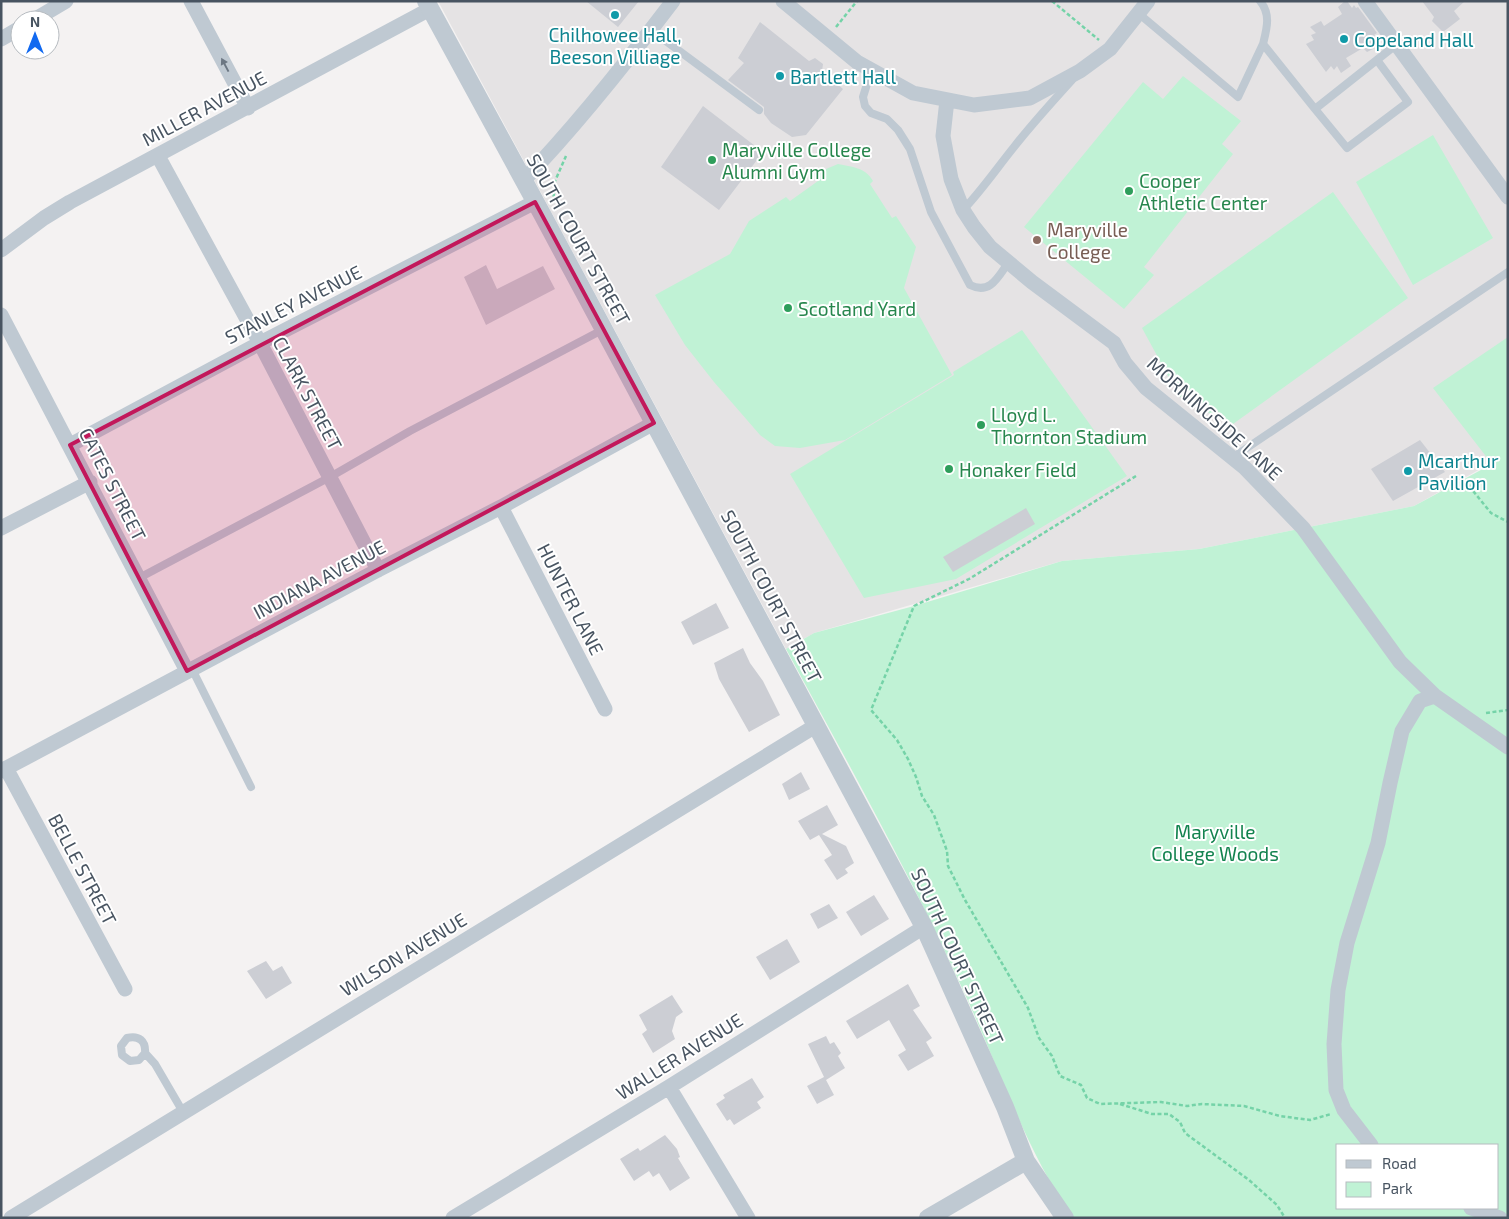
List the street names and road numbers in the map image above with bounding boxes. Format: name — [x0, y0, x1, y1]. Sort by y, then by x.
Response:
street label: MILLER AVENUE — [138, 66, 270, 150]
street label: SOUTH COURT STREET — [522, 149, 636, 329]
street label: STANLEY AVENUE — [221, 260, 365, 348]
street label: CLARK STREET — [268, 332, 348, 454]
street label: MORNINGSIDE LANE — [1143, 351, 1287, 485]
street label: CATES STREET — [75, 424, 151, 544]
street label: SOUTH COURT STREET — [717, 506, 827, 686]
street label: INDIANA AVENUE — [249, 534, 389, 624]
street label: HUNTER LANE — [533, 539, 609, 659]
street label: BELLE STREET — [44, 809, 122, 929]
street label: SOUTH COURT STREET — [907, 864, 1009, 1048]
street label: WILSON AVENUE — [336, 907, 470, 1001]
street label: WALLER AVENUE — [611, 1008, 747, 1104]

